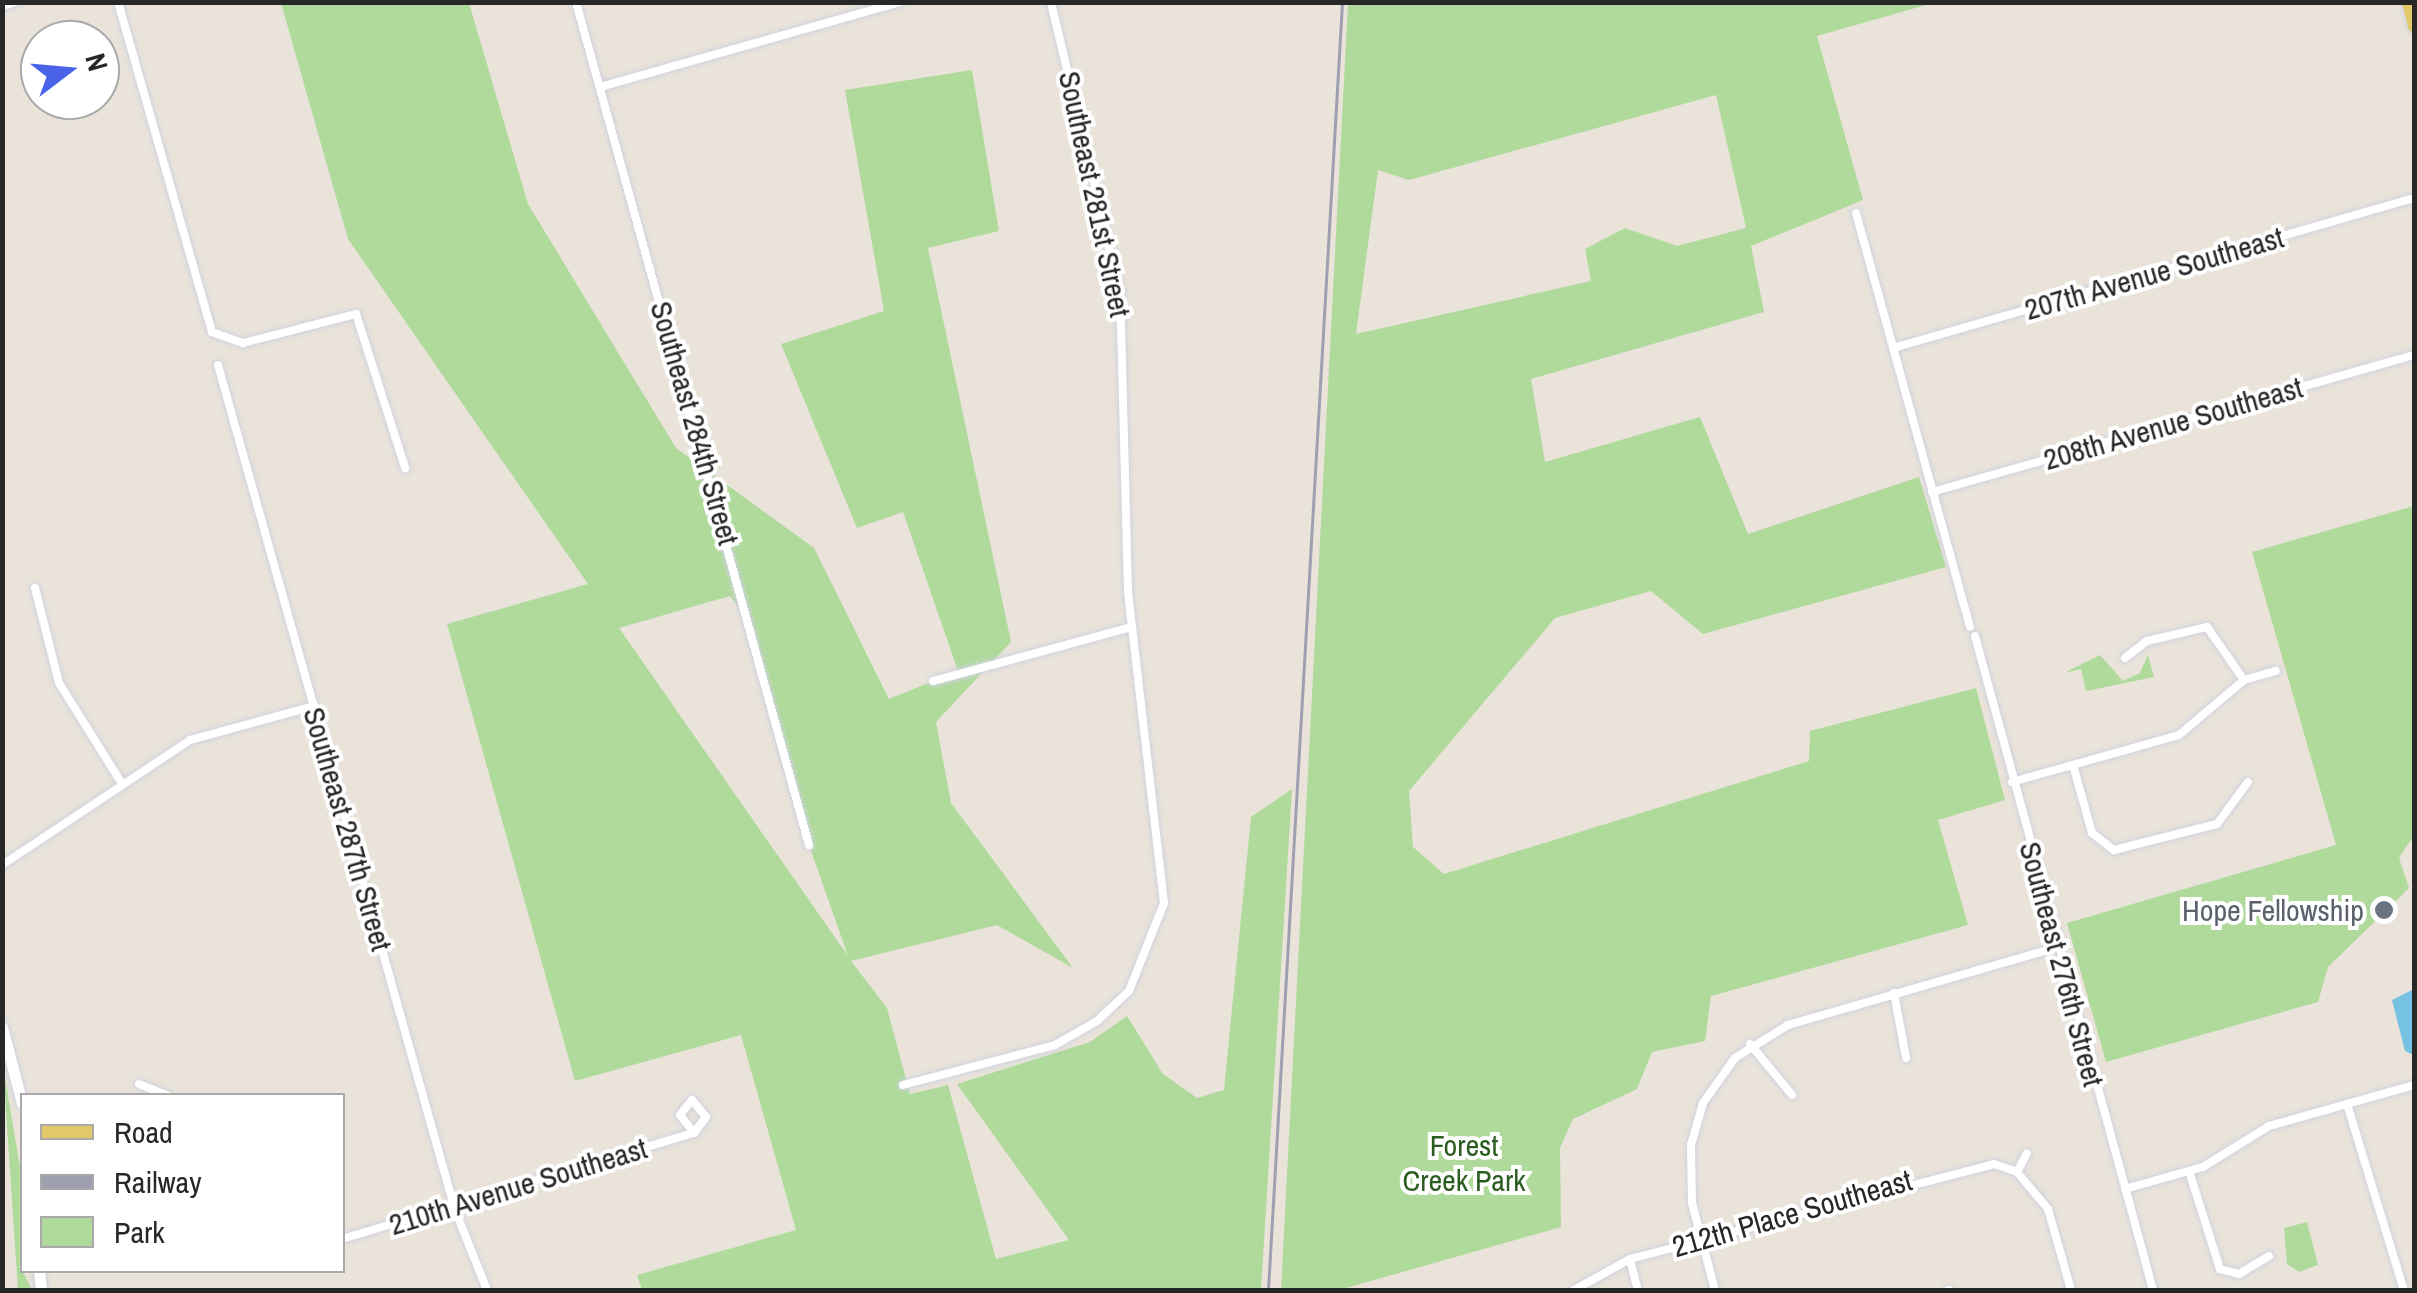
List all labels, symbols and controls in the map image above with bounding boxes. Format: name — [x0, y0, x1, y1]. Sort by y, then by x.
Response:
north arrow — [20, 20, 120, 120]
text: N — [76, 49, 117, 75]
street label: Southeast 281st Street — [1051, 68, 1139, 320]
street label: 207th Avenue Southeast — [2020, 219, 2288, 327]
street label: Southeast 284th Street — [643, 297, 747, 549]
street label: 208th Avenue Southeast — [2039, 369, 2307, 477]
street label: Southeast 287th Street — [296, 703, 400, 955]
street label: Southeast 276th Street — [2012, 838, 2112, 1090]
place label: Hope Fellowship — [2182, 892, 2364, 928]
marker: Hope Fellowship — [2373, 899, 2395, 921]
legend — [20, 1093, 345, 1273]
text: Road — [114, 1112, 173, 1152]
park label: Forest Creek Park — [1402, 1127, 1526, 1198]
street label: 210th Avenue Southeast — [384, 1129, 652, 1243]
text: Railway — [114, 1162, 201, 1202]
street label: 212th Place Southeast — [1668, 1162, 1916, 1264]
text: Park — [114, 1212, 165, 1252]

